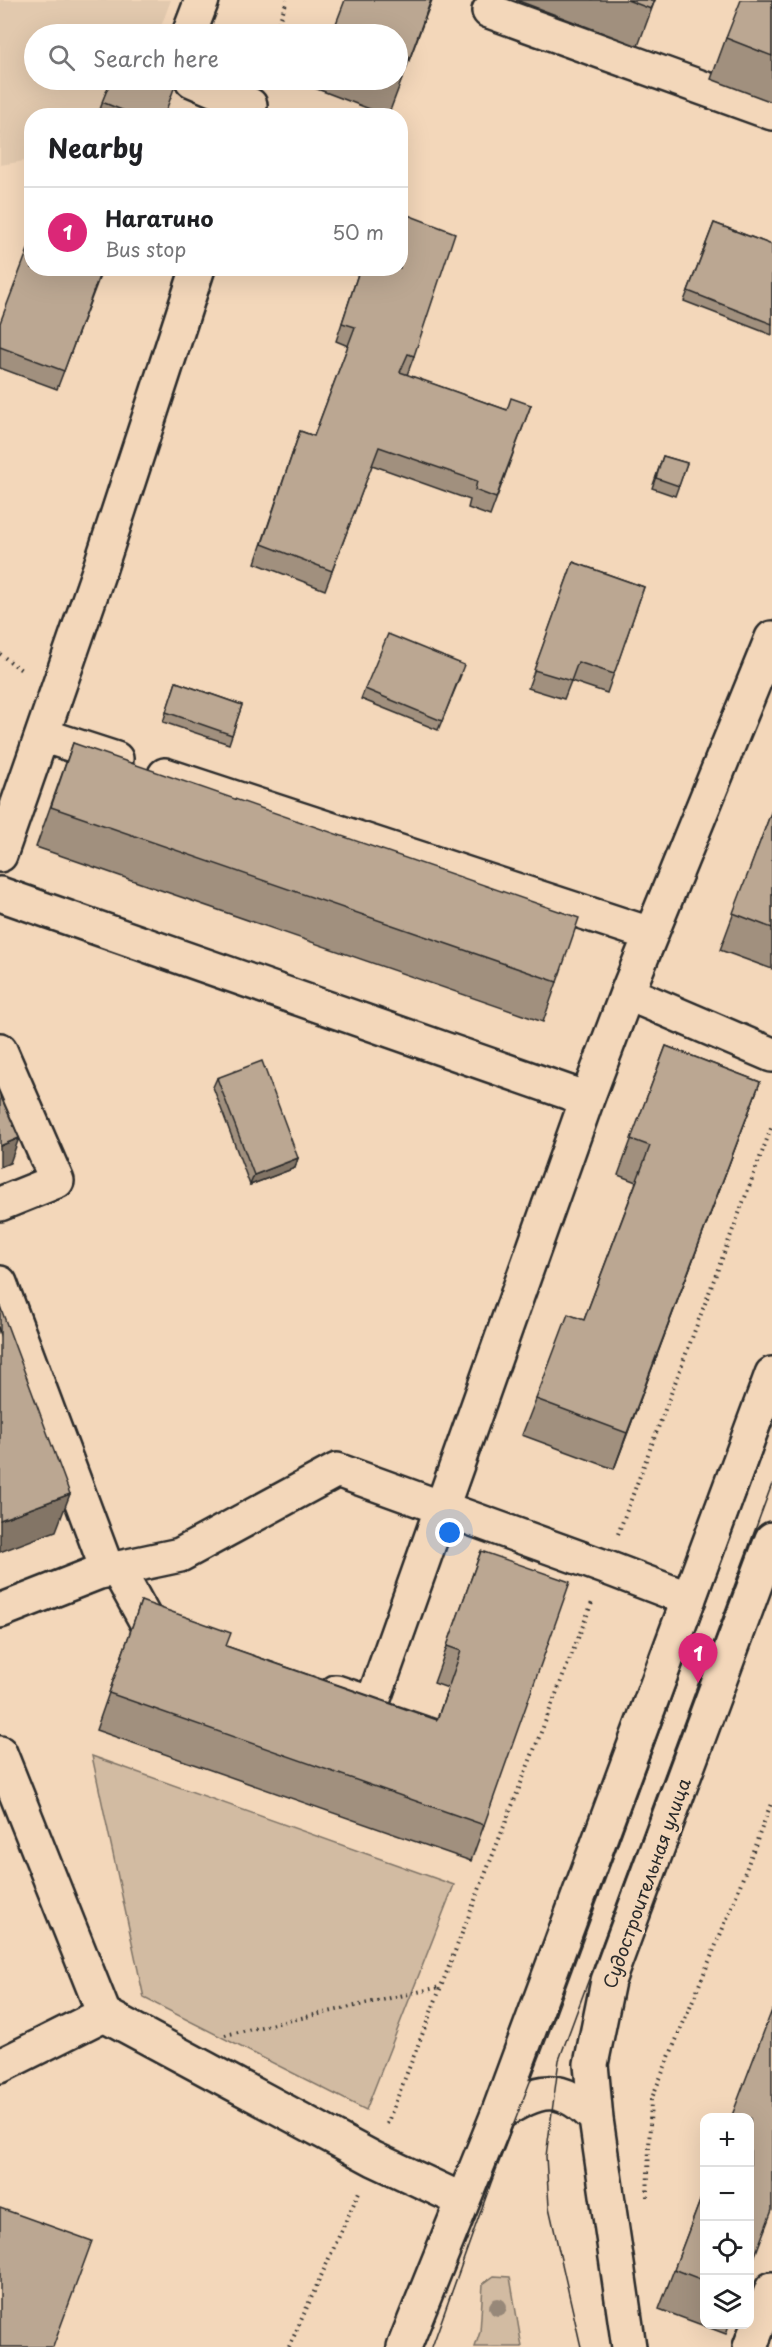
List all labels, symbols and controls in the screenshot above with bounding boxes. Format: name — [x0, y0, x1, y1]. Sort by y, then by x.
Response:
search box — [24, 24, 408, 90]
icon: search — [45, 41, 78, 74]
text: Search here — [93, 41, 219, 74]
text: Nearby — [48, 128, 143, 167]
text: Нагатино — [105, 201, 213, 234]
text: 1 — [63, 217, 72, 247]
text: 50 m — [332, 217, 384, 247]
text: Bus stop — [105, 234, 186, 264]
your location — [435, 1518, 464, 1547]
pin: 1 — [678, 1634, 718, 1683]
street label: Судостроительная улица — [595, 1773, 697, 1992]
map controls — [700, 2113, 754, 2329]
button: + — [700, 2113, 754, 2167]
button: − — [700, 2167, 754, 2221]
button: locate — [700, 2221, 754, 2275]
button: layers — [700, 2275, 754, 2329]

